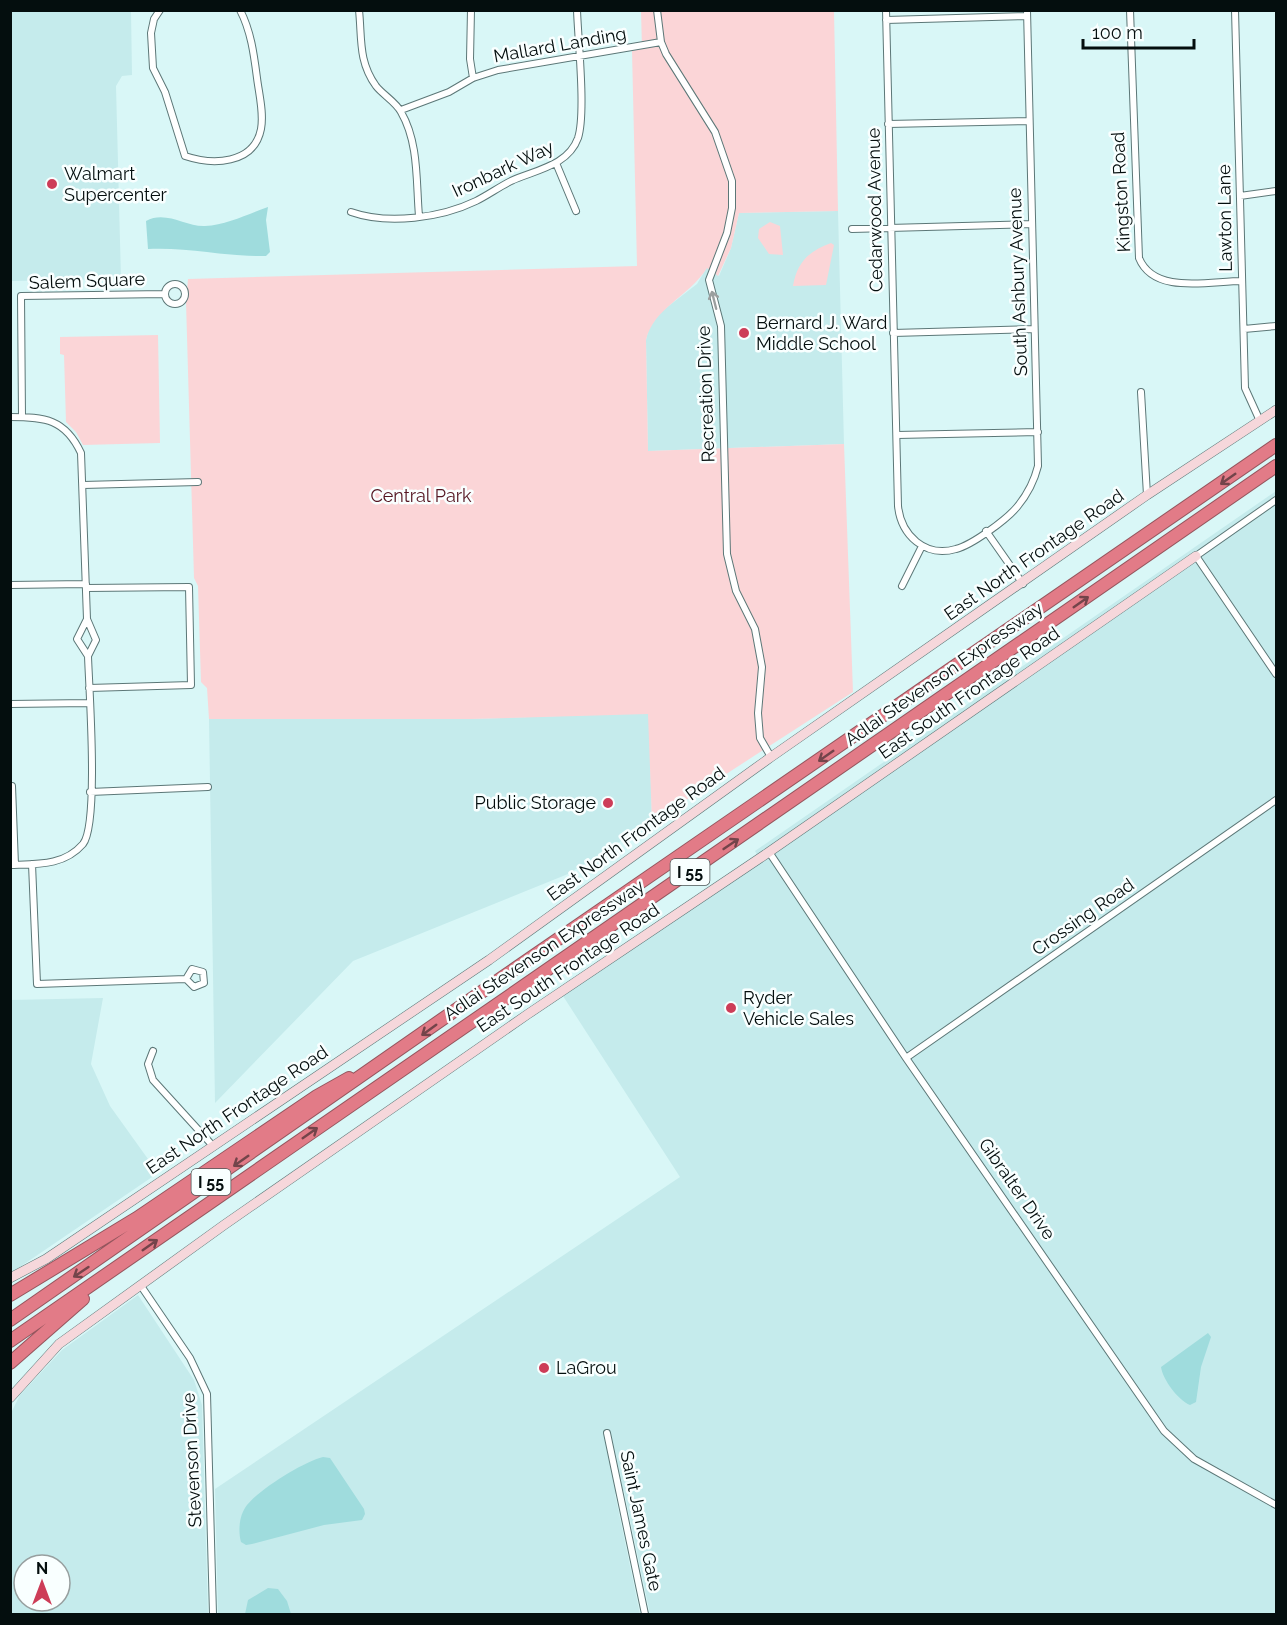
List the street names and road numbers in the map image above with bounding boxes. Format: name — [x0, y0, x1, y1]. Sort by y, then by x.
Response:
street label: Mallard Landing — [492, 22, 628, 67]
street label: Cedarwood Avenue — [863, 127, 886, 292]
street label: Kingston Road — [1107, 131, 1134, 253]
street label: Ironbark Way — [449, 136, 557, 201]
street label: Lawton Lane — [1213, 164, 1236, 272]
street label: South Ashbury Avenue — [1004, 187, 1031, 377]
street label: Salem Square — [28, 268, 146, 293]
street label: Recreation Drive — [693, 325, 718, 463]
street label: East North Frontage Road — [940, 485, 1128, 625]
street label: Adlai Stevenson Expressway — [841, 597, 1047, 750]
street label: East South Frontage Road — [874, 622, 1063, 763]
street label: East North Frontage Road — [543, 762, 729, 905]
road number: I 55 — [670, 859, 710, 885]
street label: Crossing Road — [1028, 874, 1138, 960]
street label: Adlai Stevenson Expressway — [440, 875, 648, 1024]
street label: East South Frontage Road — [472, 899, 663, 1037]
street label: East North Frontage Road — [142, 1041, 331, 1178]
street label: Gibralter Drive — [975, 1134, 1060, 1244]
road number: I 55 — [192, 1169, 230, 1195]
street label: Stevenson Drive — [177, 1392, 206, 1528]
street label: Saint James Gate — [616, 1449, 667, 1593]

